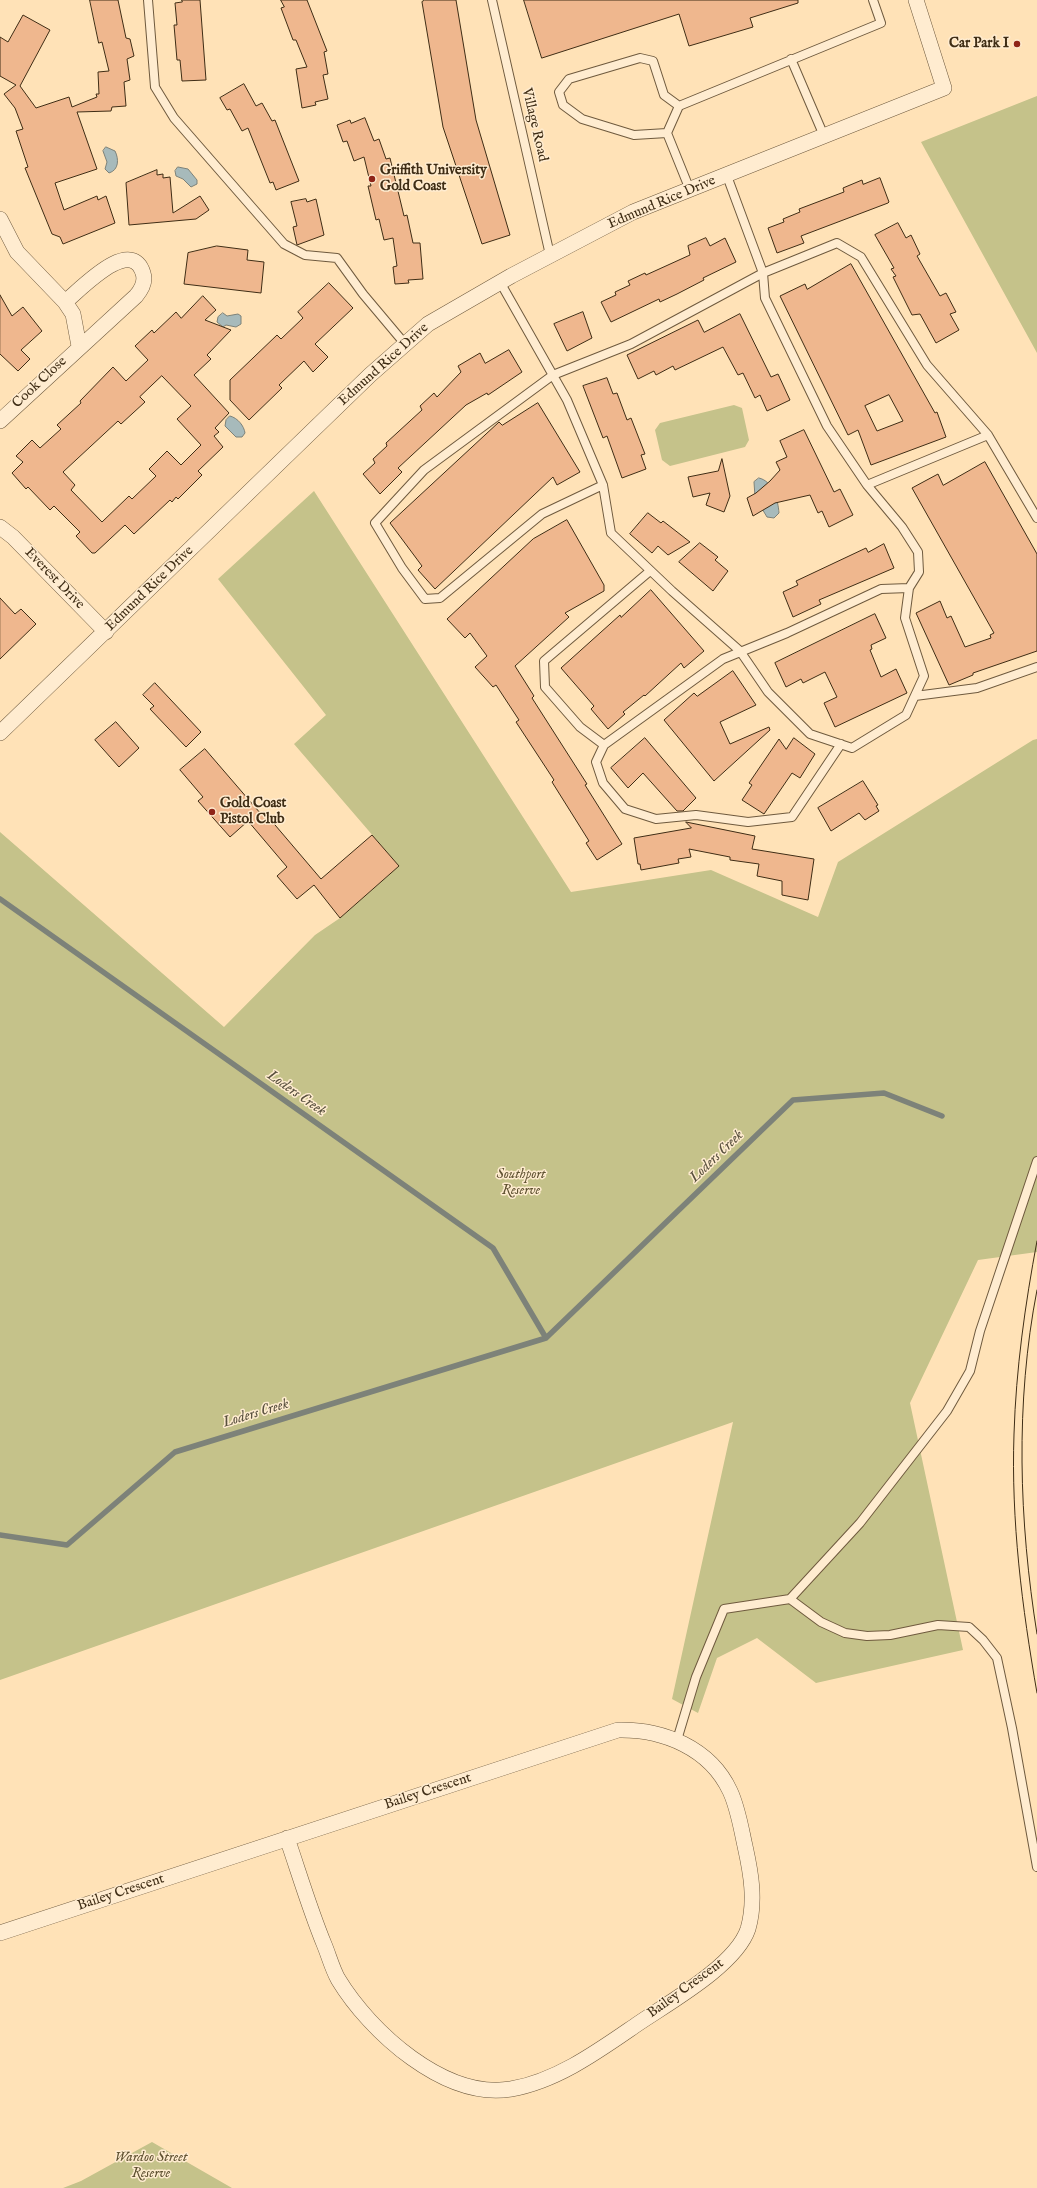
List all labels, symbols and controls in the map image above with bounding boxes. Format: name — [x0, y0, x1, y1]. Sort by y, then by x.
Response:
place label: Car Park I — [949, 36, 1009, 52]
marker: Car Park I — [1012, 39, 1022, 49]
street label: Village Road — [517, 86, 551, 164]
place label: Griffith University Gold Coast — [380, 163, 487, 196]
street label: Edmund Rice Drive — [606, 173, 718, 233]
marker: Griffith University Gold Coast — [367, 174, 377, 184]
street label: Edmund Rice Drive — [335, 320, 433, 410]
street label: Cook Close — [9, 354, 71, 412]
street label: Edmund Rice Drive — [103, 543, 197, 635]
street label: Everest Drive — [20, 545, 88, 613]
place label: Gold Coast Pistol Club — [220, 796, 286, 828]
marker: Gold Coast Pistol Club — [207, 807, 217, 817]
water label: Loders Creek — [263, 1067, 329, 1121]
water label: Loders Creek — [686, 1127, 748, 1187]
park label: Southport Reserve — [496, 1167, 546, 1200]
water label: Loders Creek — [221, 1395, 291, 1433]
street label: Bailey Crescent — [382, 1770, 474, 1814]
street label: Bailey Crescent — [75, 1871, 167, 1915]
street label: Bailey Crescent — [645, 1956, 727, 2022]
park label: Wardoo Street Reserve — [115, 2150, 187, 2182]

